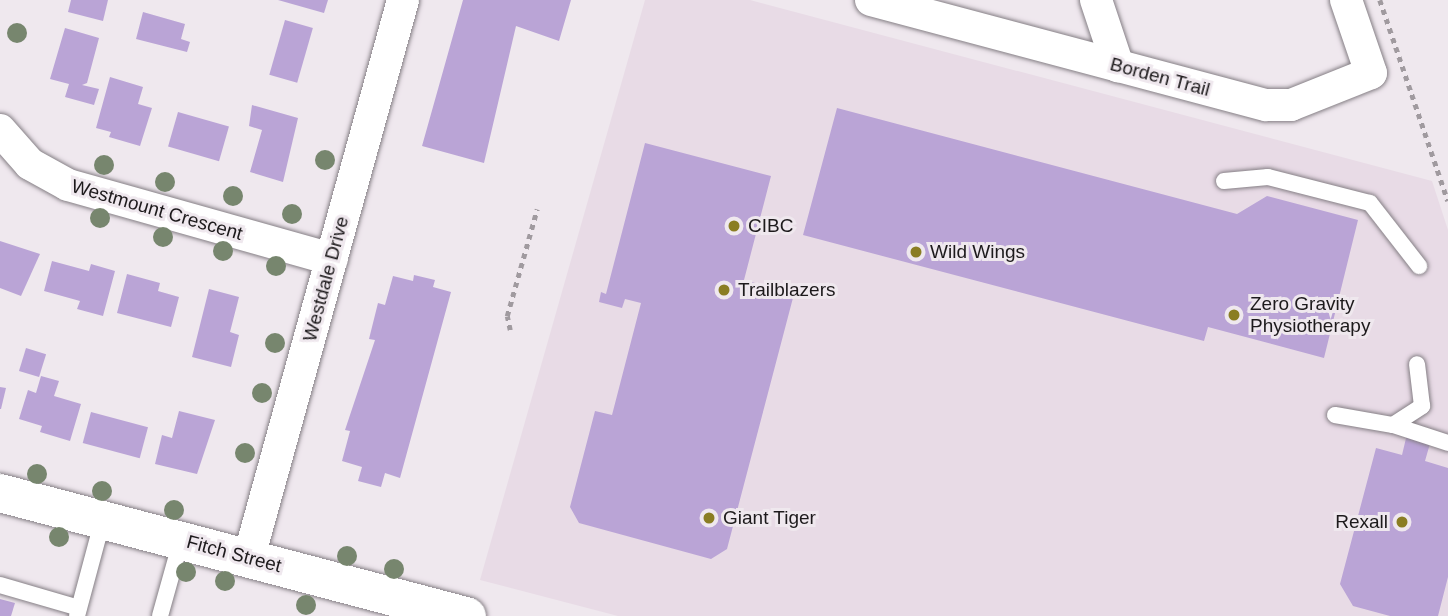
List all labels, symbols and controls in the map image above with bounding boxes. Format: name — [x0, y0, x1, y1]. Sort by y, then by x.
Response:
street label: Borden Trail — [1107, 53, 1213, 101]
street label: Westmount Crescent — [69, 175, 245, 245]
street label: Westdale Drive — [298, 214, 354, 344]
place label: CIBC — [748, 215, 793, 237]
marker: CIBC — [726, 218, 742, 234]
place label: Wild Wings — [930, 241, 1025, 263]
marker: Wild Wings — [908, 244, 924, 260]
place label: Trailblazers — [738, 279, 835, 301]
marker: Trailblazers — [716, 282, 732, 298]
place label: Zero Gravity Physiotherapy — [1250, 293, 1370, 337]
marker: Zero Gravity Physiotherapy — [1224, 305, 1244, 325]
place label: Giant Tiger — [723, 507, 816, 529]
marker: Giant Tiger — [701, 510, 717, 526]
place label: Rexall — [1335, 511, 1388, 533]
marker: Rexall — [1394, 514, 1410, 530]
street label: Fitch Street — [184, 530, 284, 578]

